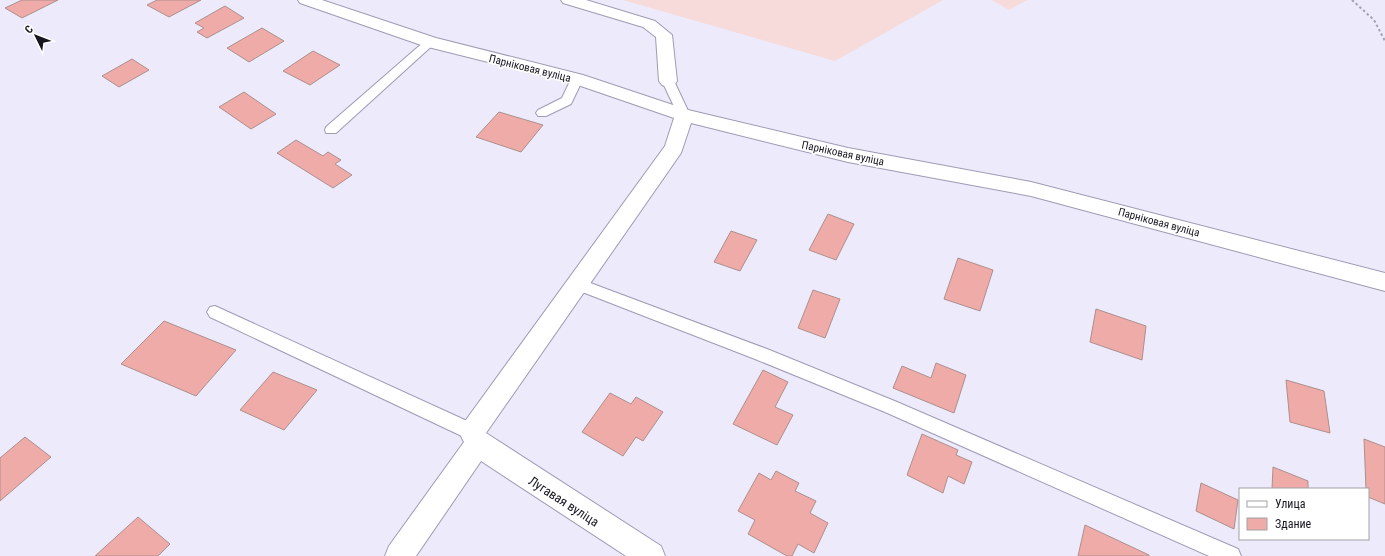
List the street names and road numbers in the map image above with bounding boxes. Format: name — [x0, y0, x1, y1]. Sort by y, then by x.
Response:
street label: Парніковая вуліца — [488, 52, 572, 85]
street label: Парніковая вуліца — [800, 138, 885, 169]
street label: Парніковая вуліца — [1117, 205, 1201, 240]
street label: Лугавая вуліца — [526, 473, 602, 530]

